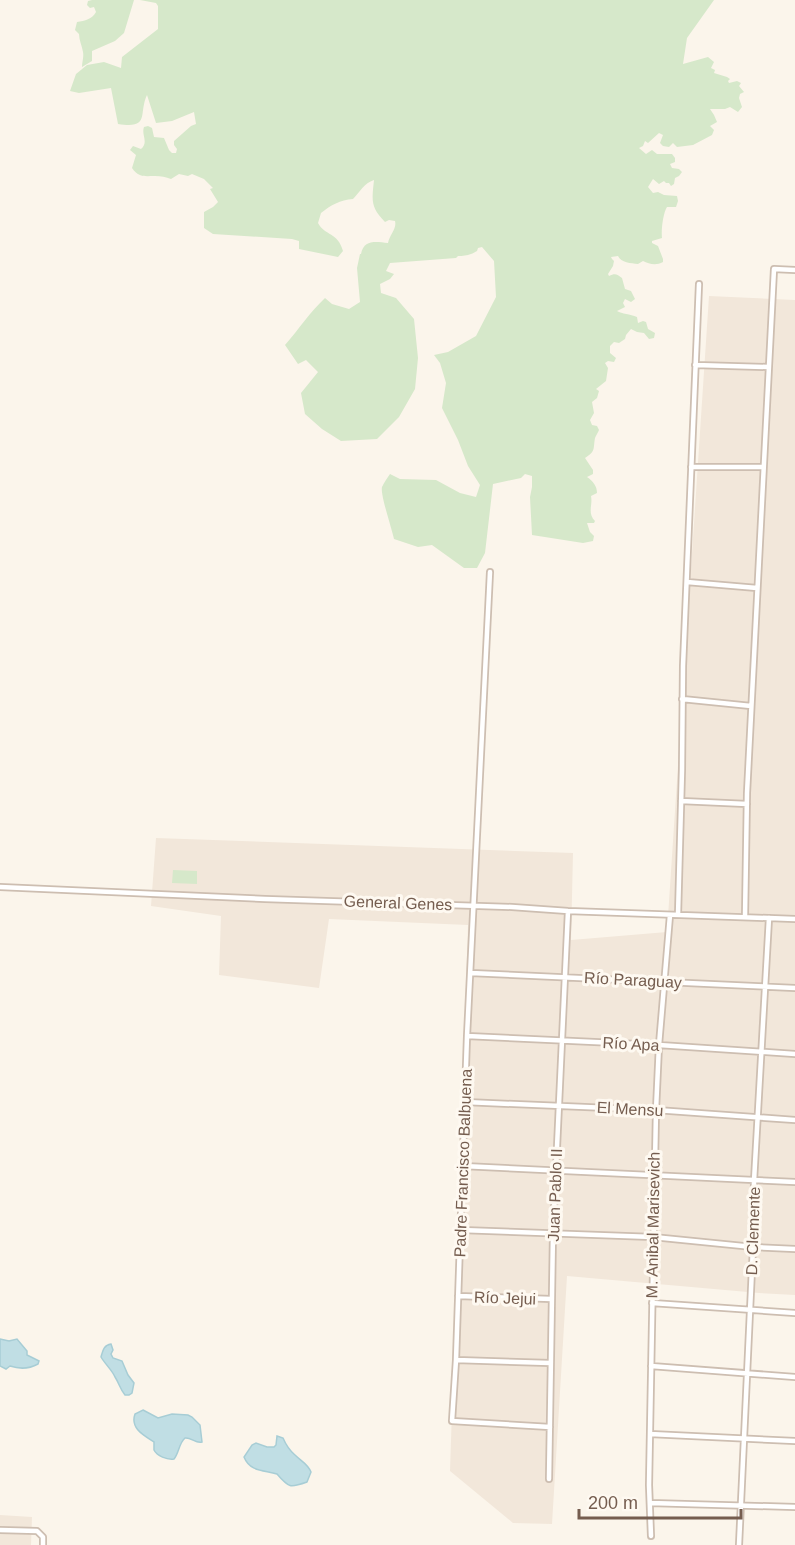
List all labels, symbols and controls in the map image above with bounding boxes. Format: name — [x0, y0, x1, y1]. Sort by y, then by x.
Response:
street label: General Genes — [343, 893, 453, 913]
street label: Río Paraguay — [584, 969, 682, 991]
street label: Río Apa — [602, 1034, 660, 1054]
street label: Padre Francisco Balbuena — [451, 1068, 475, 1258]
street label: El Mensu — [596, 1099, 664, 1119]
street label: Juan Pablo II — [545, 1148, 565, 1242]
street label: M. Anibal Marisevich — [643, 1152, 663, 1298]
street label: D. Clemente — [743, 1186, 763, 1276]
street label: Río Jejui — [474, 1288, 536, 1308]
scale bar — [579, 1482, 741, 1520]
text: 200 m — [588, 1493, 638, 1513]

